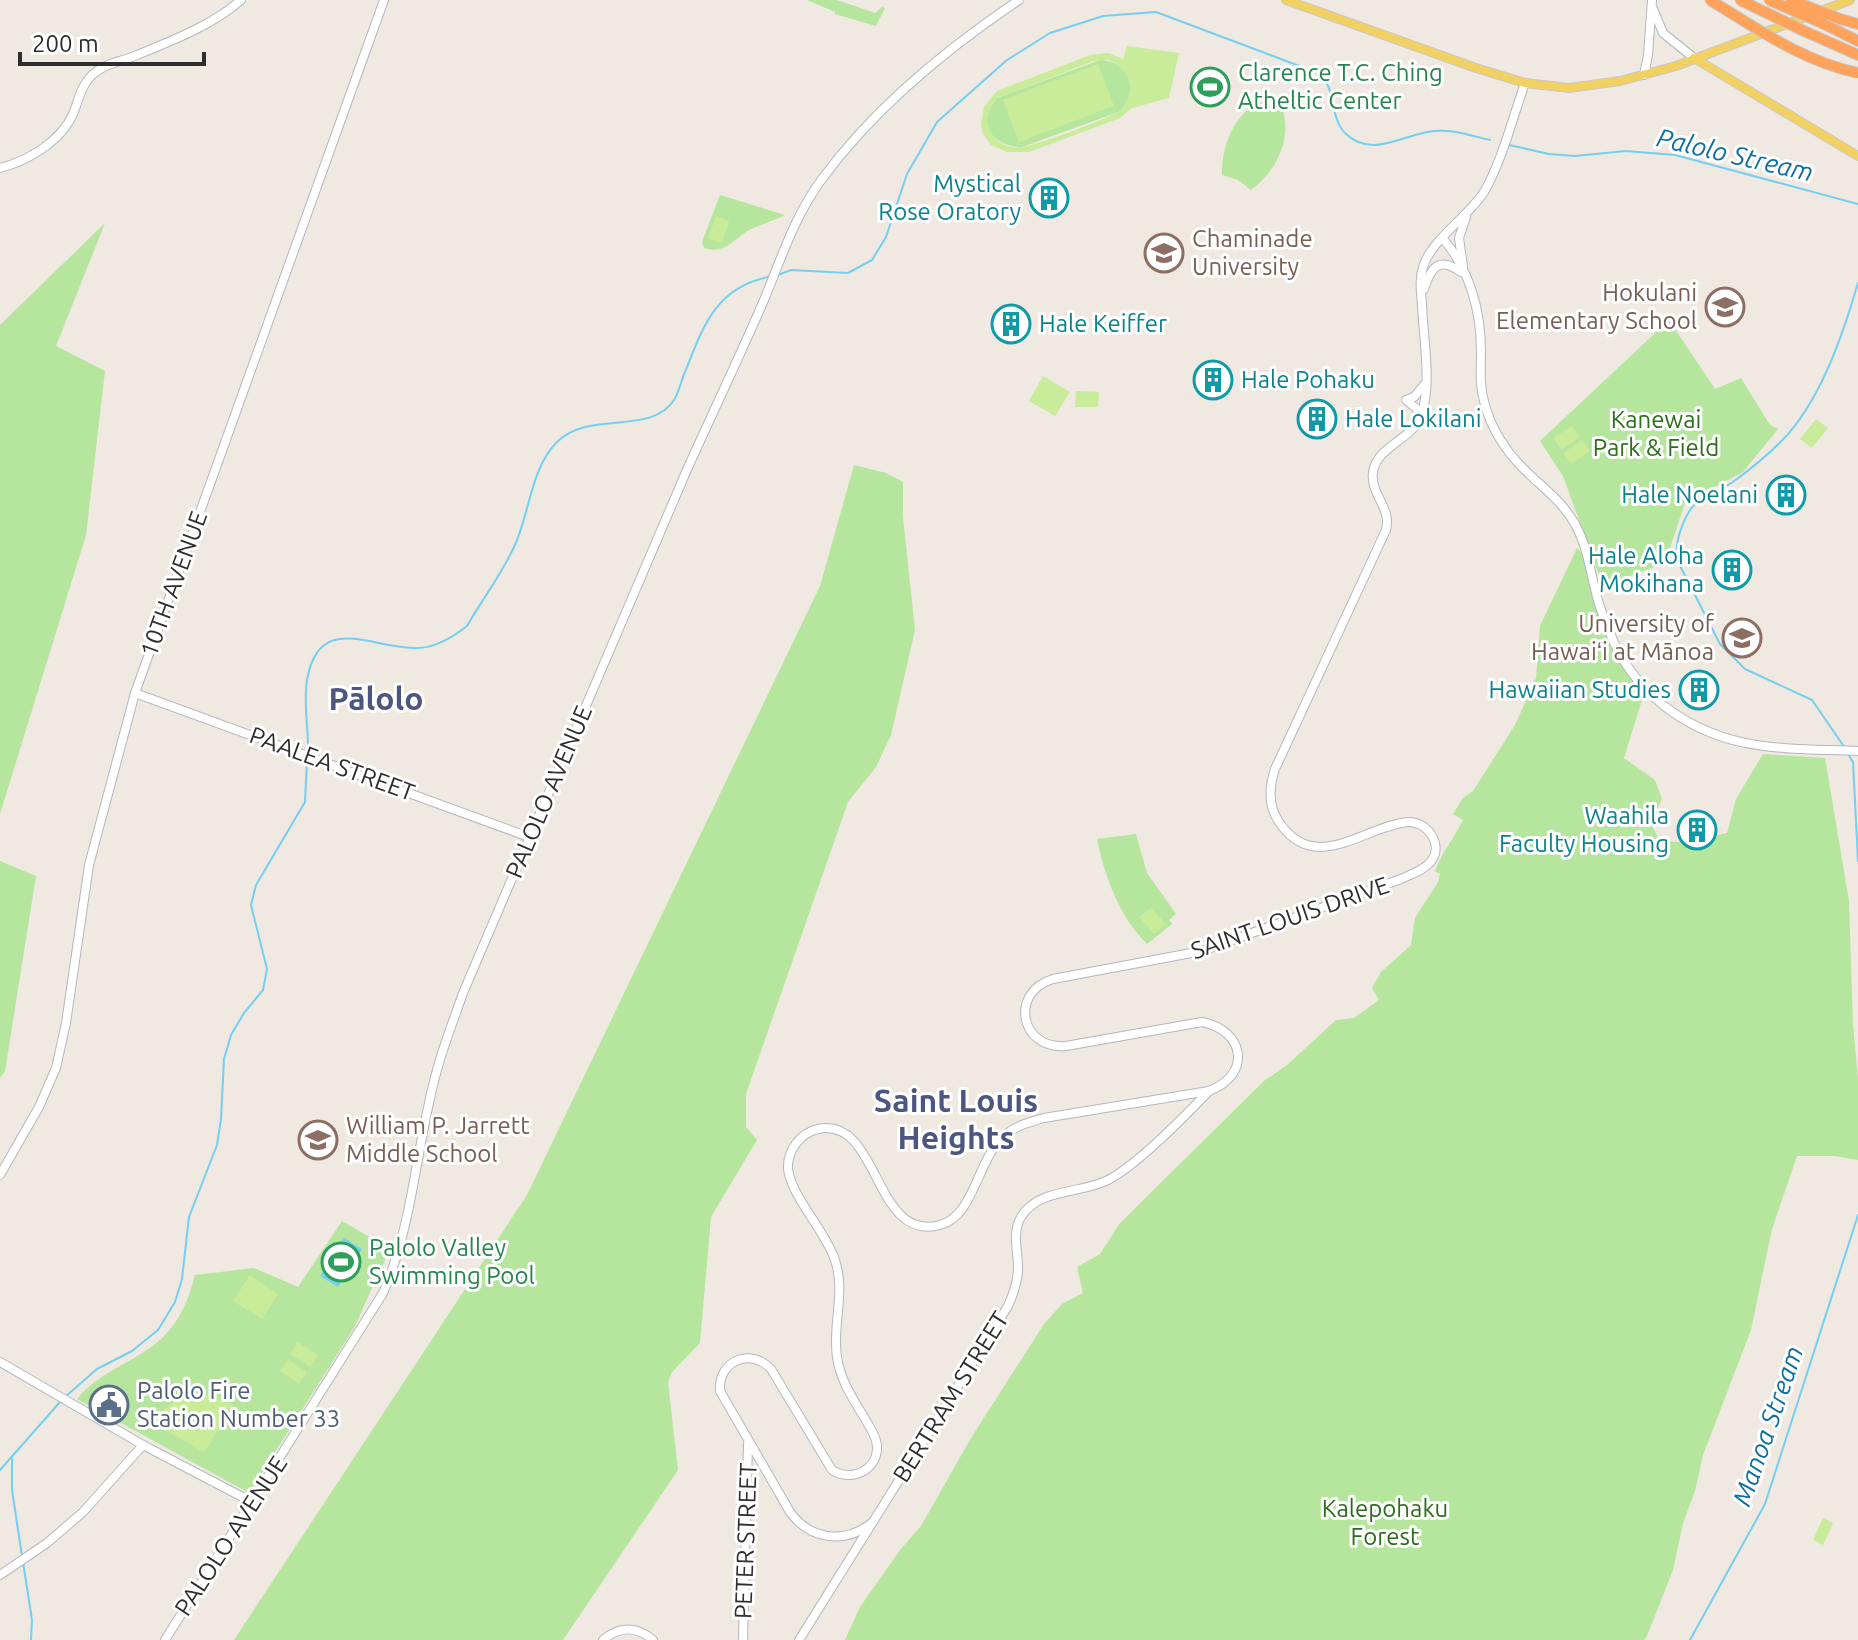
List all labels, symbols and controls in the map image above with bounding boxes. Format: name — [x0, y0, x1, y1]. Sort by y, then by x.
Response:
scale bar — [20, 16, 204, 66]
text: 200 m — [32, 30, 99, 57]
place label: Clarence T.C. Ching Atheltic Center — [1238, 59, 1443, 114]
sports icon: Clarence T.C. Ching Atheltic Center — [1189, 66, 1231, 108]
water label: Palolo Stream — [1654, 122, 1816, 187]
place label: Mystical Rose Oratory — [878, 170, 1021, 225]
building icon: Mystical Rose Oratory — [1028, 177, 1070, 219]
place label: Chaminade University — [1192, 225, 1313, 280]
school or university icon: Chaminade University — [1143, 232, 1185, 274]
place label: Hokulani Elementary School — [1496, 279, 1697, 334]
school or university icon: Hokulani Elementary School — [1704, 286, 1746, 328]
building icon: Hale Keiffer — [990, 303, 1032, 345]
place label: Hale Keiffer — [1039, 310, 1167, 337]
building icon: Hale Pohaku — [1192, 359, 1234, 401]
place label: Hale Pohaku — [1241, 366, 1375, 393]
building icon: Hale Lokilani — [1296, 398, 1338, 440]
place label: Hale Lokilani — [1345, 405, 1482, 432]
park label: Kanewai Park & Field — [1593, 406, 1719, 461]
building icon: Hale Noelani — [1765, 474, 1807, 516]
place label: Hale Noelani — [1621, 481, 1758, 508]
street label: 10TH AVENUE — [135, 507, 212, 660]
place label: Hale Aloha Mokihana — [1588, 542, 1704, 597]
building icon: Hale Aloha Mokihana — [1711, 549, 1753, 591]
place label: University of Hawaiʻi at Mānoa — [1531, 610, 1715, 665]
school or university icon: University of Hawaiʻi at Mānoa — [1721, 617, 1763, 659]
building icon: Hawaiian Studies — [1678, 669, 1720, 711]
place label: Hawaiian Studies — [1489, 676, 1671, 703]
district label: Pālolo — [328, 680, 424, 716]
street label: PALOLO AVENUE — [500, 702, 597, 882]
street label: PAALEA STREET — [246, 721, 418, 806]
place label: Waahila Faculty Housing — [1499, 802, 1669, 857]
building icon: Waahila Faculty Housing — [1676, 809, 1718, 851]
street label: SAINT LOUIS DRIVE — [1187, 871, 1392, 964]
district label: Saint Louis Heights — [874, 1082, 1038, 1155]
place label: William P. Jarrett Middle School — [346, 1112, 530, 1167]
school or university icon: William P. Jarrett Middle School — [297, 1119, 339, 1161]
place label: Palolo Valley Swimming Pool — [369, 1234, 535, 1289]
sports icon: Palolo Valley Swimming Pool — [320, 1241, 362, 1283]
street label: BERTRAM STREET — [887, 1307, 1014, 1487]
water label: Manoa Stream — [1727, 1342, 1808, 1509]
place label: Palolo Fire Station Number 33 — [137, 1377, 340, 1432]
public building icon: Palolo Fire Station Number 33 — [88, 1384, 130, 1426]
street label: PALOLO AVENUE — [169, 1451, 292, 1621]
street label: PETER STREET — [729, 1462, 762, 1620]
park label: Kalepohaku Forest — [1322, 1495, 1448, 1550]

